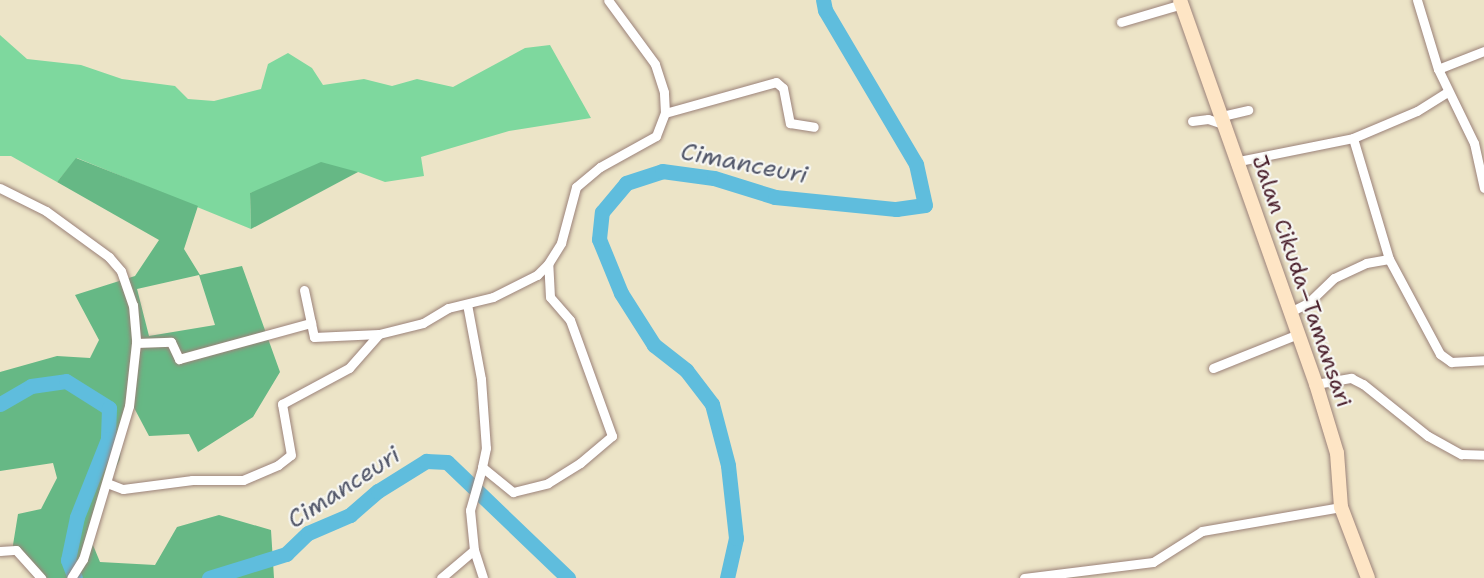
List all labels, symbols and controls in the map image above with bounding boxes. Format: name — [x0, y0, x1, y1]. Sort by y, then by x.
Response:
water label: Cimanceuri — [678, 138, 810, 190]
street label: Jalan Cikuda–Tamansari — [1246, 151, 1358, 411]
water label: Cimanceuri — [282, 441, 406, 535]

